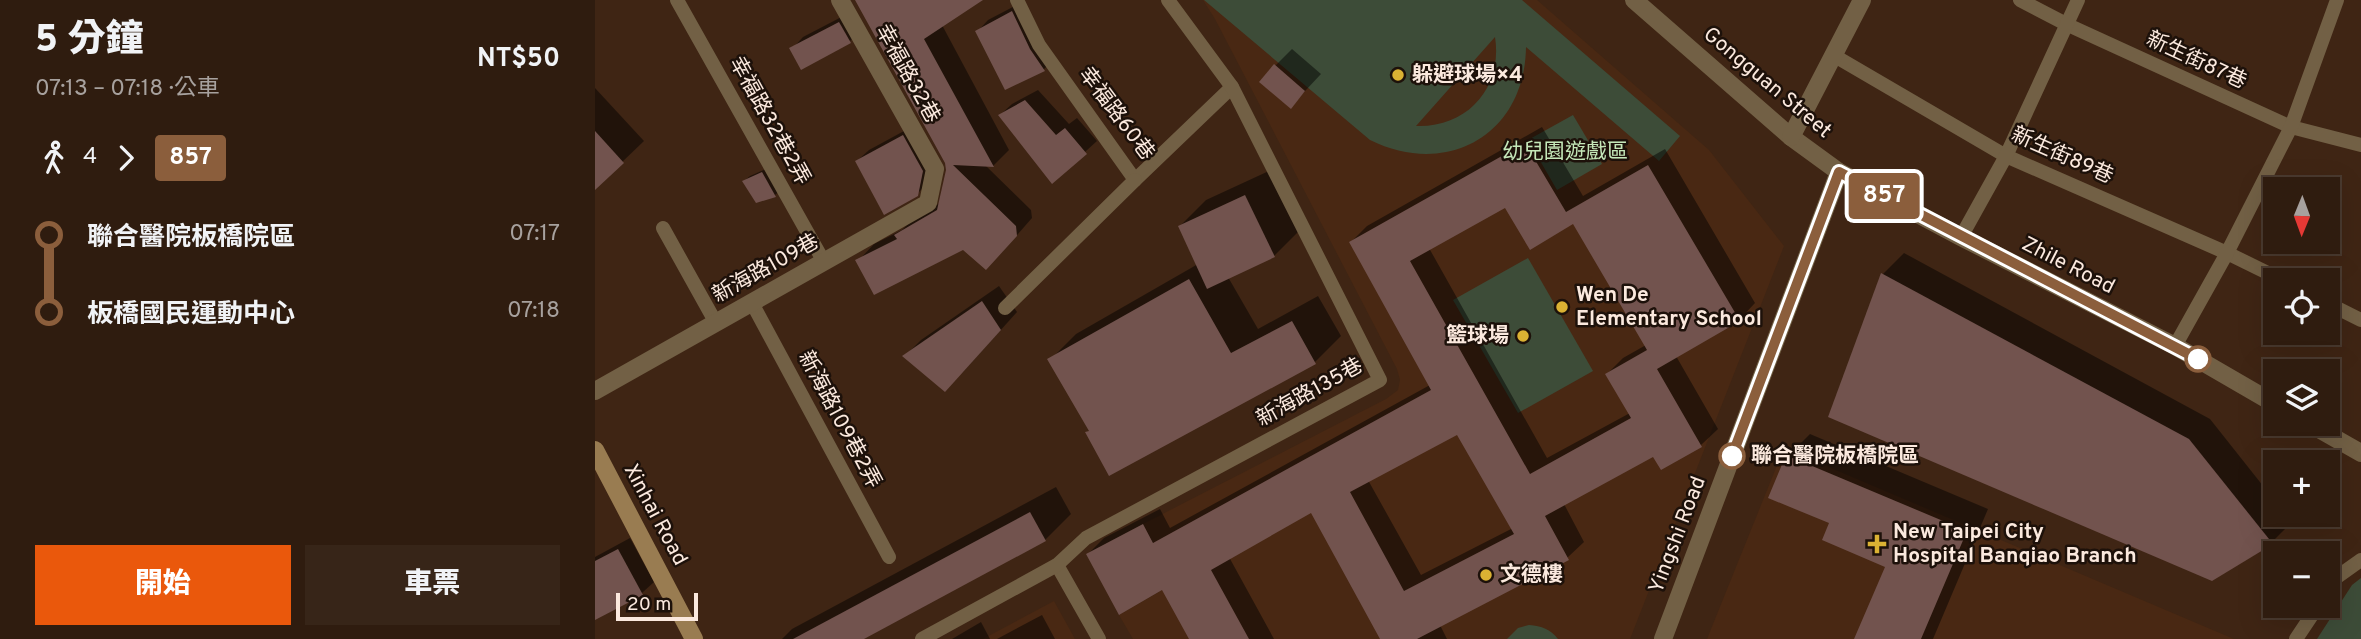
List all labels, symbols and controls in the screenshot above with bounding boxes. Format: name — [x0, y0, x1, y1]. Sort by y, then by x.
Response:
text: 5 分鐘 — [35, 17, 144, 66]
street label: 幸福路32巷 — [869, 20, 945, 128]
street label: Gongguan Street — [1697, 21, 1837, 145]
street label: 新生街87巷 — [2142, 26, 2250, 96]
text: NT$50 — [477, 43, 560, 76]
street label: 幸福路32巷2弄 — [723, 52, 815, 190]
street label: 幸福路60巷 — [1072, 62, 1160, 166]
place label: 躲避球場×4 — [1412, 62, 1523, 89]
marker: 躲避球場×4 — [1390, 67, 1406, 83]
text: 07:13 – 07:18 · 公車 — [35, 75, 220, 104]
street label: 新生街89巷 — [2007, 122, 2117, 190]
icon: walk — [35, 139, 73, 177]
icon: forward — [107, 139, 145, 177]
park label: 幼兒園遊戲區 — [1502, 139, 1628, 166]
text: 4 — [83, 143, 97, 172]
text: 857 — [169, 143, 212, 173]
line badge: 857 — [1844, 173, 1924, 219]
north arrow — [2263, 177, 2340, 254]
map controls — [2263, 177, 2340, 618]
text: 857 — [1863, 181, 1905, 211]
text: 07:17 — [509, 220, 560, 249]
text: 聯合醫院板橋院區 — [87, 222, 295, 255]
street label: 新海路109巷 — [708, 229, 824, 309]
street label: Zhile Road — [2017, 231, 2119, 301]
button: locate — [2263, 268, 2340, 345]
place label: Wen De Elementary School — [1576, 282, 1762, 333]
text: 07:18 — [507, 297, 560, 326]
text: 板橋國民運動中心 — [87, 299, 295, 332]
marker: Wen De Elementary School — [1554, 299, 1570, 315]
place label: 籃球場 — [1446, 323, 1509, 350]
marker: 籃球場 — [1515, 328, 1531, 344]
unlabelled marker — [2185, 346, 2211, 372]
street label: 新海路109巷2弄 — [791, 347, 887, 493]
street label: 新海路135巷 — [1252, 353, 1368, 433]
button: layers — [2263, 359, 2340, 436]
marker: 聯合醫院板橋院區 — [1719, 443, 1745, 469]
place label: 聯合醫院板橋院區 — [1751, 443, 1919, 470]
button: + — [2263, 450, 2340, 527]
street label: Xinhai Road — [617, 460, 693, 570]
street label: Yingshi Road — [1643, 473, 1713, 597]
place label: New Taipei City Hospital Banqiao Branch — [1893, 519, 2137, 570]
marker: New Taipei City Hospital Banqiao Branch — [1867, 534, 1887, 554]
button: − — [2263, 541, 2340, 618]
button: 開始 — [35, 545, 291, 625]
button: 車票 — [305, 545, 560, 625]
place label: 文德樓 — [1500, 562, 1563, 589]
marker: 文德樓 — [1478, 567, 1494, 583]
scale bar — [616, 590, 698, 622]
text: 20 m — [627, 593, 671, 617]

